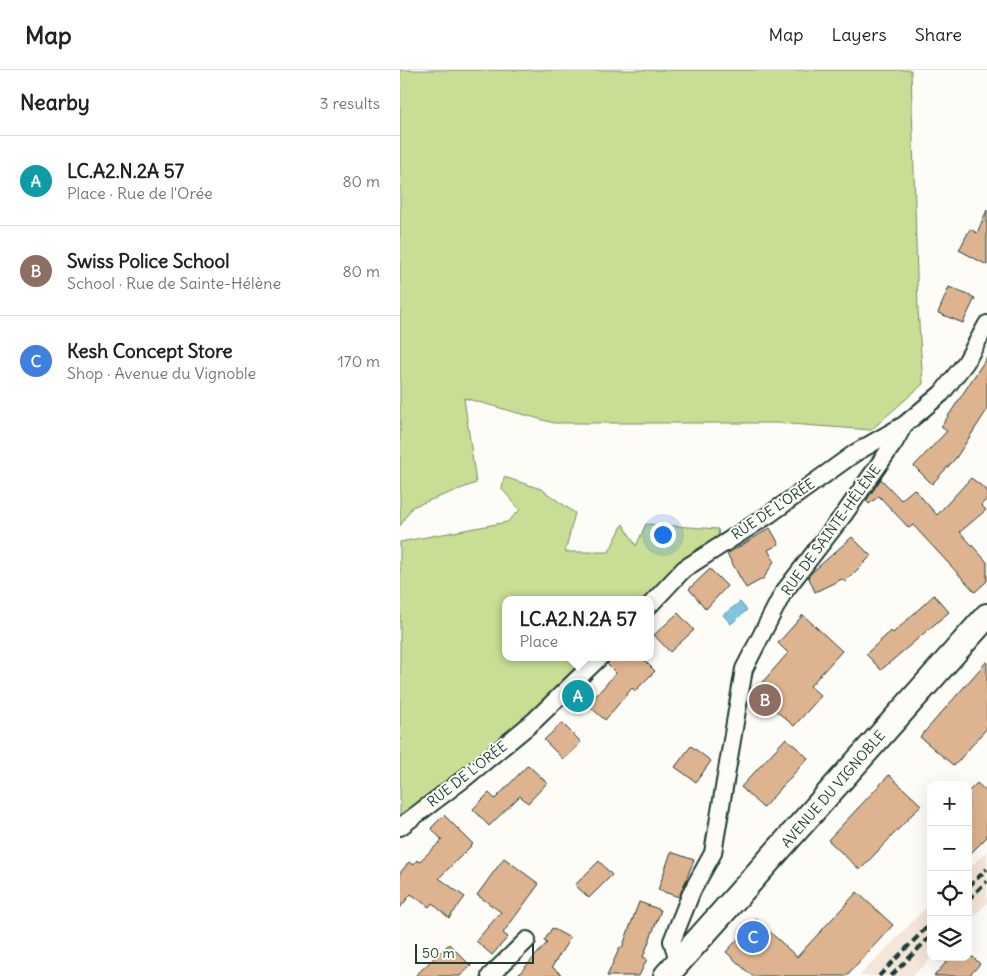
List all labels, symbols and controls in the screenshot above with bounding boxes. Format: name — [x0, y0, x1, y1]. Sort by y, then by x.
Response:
text: Map — [25, 20, 72, 50]
text: Map — [768, 23, 803, 46]
text: Layers — [831, 23, 887, 46]
text: Share — [915, 23, 962, 46]
text: Nearby — [20, 89, 90, 116]
text: 3 results — [320, 93, 380, 113]
text: LC.A2.N.2A 57 — [67, 159, 184, 183]
text: A — [31, 171, 41, 191]
text: 80 m — [342, 171, 380, 191]
text: Place · Rue de l'Orée — [67, 183, 213, 203]
text: Swiss Police School — [67, 249, 229, 273]
text: B — [31, 261, 41, 281]
text: 80 m — [342, 261, 380, 281]
text: School · Rue de Sainte-Hélène — [67, 273, 281, 293]
text: Kesh Concept Store — [67, 339, 233, 363]
text: C — [31, 351, 41, 371]
text: 170 m — [337, 351, 380, 371]
text: Shop · Avenue du Vignoble — [67, 363, 256, 383]
street label: RUE DE SAINTE-HÉLÈNE — [778, 461, 884, 599]
street label: RUE DE L'ORÉE — [728, 474, 818, 544]
your location — [650, 522, 676, 548]
popup — [502, 596, 654, 661]
text: LC.A2.N.2A 57 — [519, 607, 637, 631]
text: Place — [519, 631, 558, 651]
pin: A — [562, 677, 594, 715]
pin: B — [749, 681, 781, 719]
street label: AVENUE DU VIGNOBLE — [777, 727, 889, 851]
street label: RUE DE L'ORÉE — [423, 737, 511, 811]
map controls — [927, 781, 972, 961]
button: + — [927, 781, 972, 826]
button: − — [927, 826, 972, 871]
button: locate — [927, 871, 972, 916]
button: layers — [927, 916, 972, 961]
pin: C — [737, 918, 769, 956]
scale bar — [415, 941, 534, 964]
text: 50 m — [422, 944, 455, 962]

